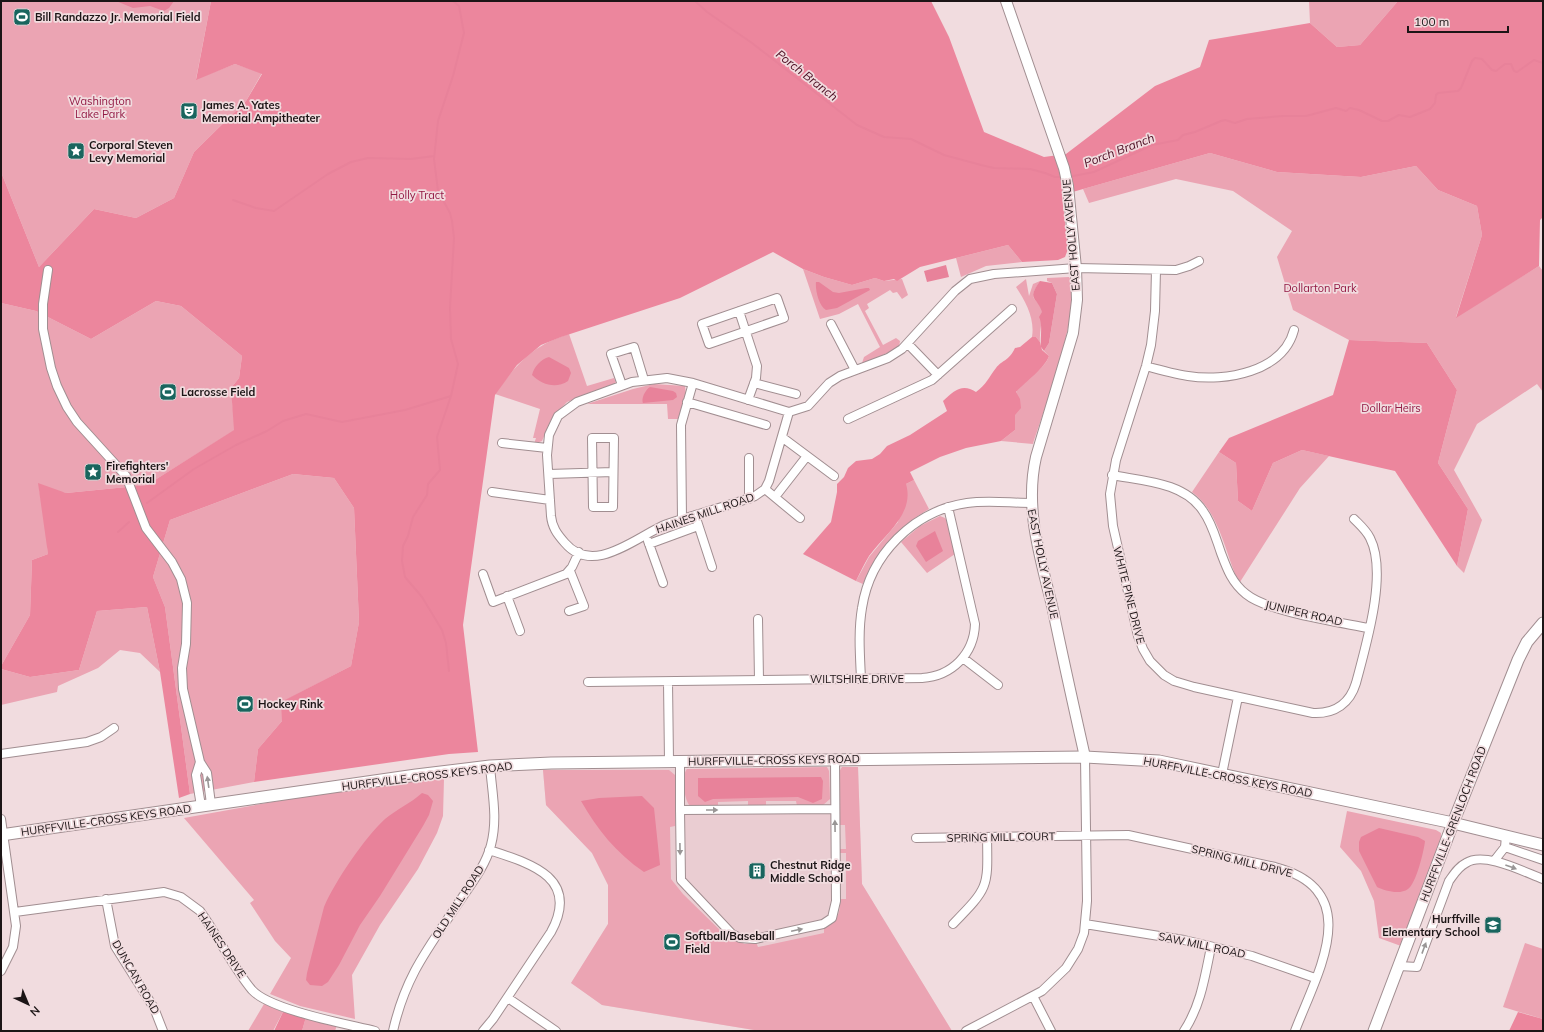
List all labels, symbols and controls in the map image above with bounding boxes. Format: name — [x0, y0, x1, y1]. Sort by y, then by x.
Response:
sports icon: Bill Randazzo Jr. Memorial Field — [12, 7, 32, 27]
scale bar — [1408, 8, 1508, 34]
place label: Bill Randazzo Jr. Memorial Field — [35, 10, 201, 24]
text: 100 m — [1414, 14, 1449, 29]
water label: Porch Branch — [773, 46, 841, 104]
park label: Washington Lake Park — [69, 94, 131, 121]
place label: James A. Yates Memorial Ampitheater — [202, 98, 321, 125]
theatre icon: James A. Yates Memorial Ampitheater — [179, 101, 199, 121]
water label: Porch Branch — [1082, 130, 1156, 170]
place label: Corporal Steven Levy Memorial — [89, 138, 173, 165]
place icon: Corporal Steven Levy Memorial — [66, 141, 86, 161]
street label: EAST HOLLY AVENUE — [1059, 179, 1083, 291]
park label: Holly Tract — [390, 188, 444, 202]
park label: Dollarton Park — [1283, 281, 1357, 295]
sports icon: Lacrosse Field — [158, 382, 178, 402]
place label: Lacrosse Field — [181, 385, 255, 399]
park label: Dollar Heirs — [1361, 401, 1421, 415]
place label: Firefighters' Memorial — [106, 459, 169, 486]
place icon: Firefighters' Memorial — [83, 462, 103, 482]
street label: HAINES MILL ROAD — [654, 490, 756, 536]
street label: EAST HOLLY AVENUE — [1025, 508, 1061, 620]
street label: WHITE PINE DRIVE — [1110, 545, 1148, 645]
street label: JUNIPER ROAD — [1264, 597, 1344, 629]
street label: WILTSHIRE DRIVE — [810, 672, 904, 686]
sports icon: Hockey Rink — [235, 694, 255, 714]
place label: Hockey Rink — [258, 697, 324, 711]
street label: HURFFVILLE-GRENLOCH ROAD — [1417, 744, 1489, 904]
street label: HURFFVILLE-CROSS KEYS ROAD — [688, 752, 860, 768]
street label: HURFFVILLE-CROSS KEYS ROAD — [1142, 754, 1314, 800]
street label: HURFFVILLE-CROSS KEYS ROAD — [341, 759, 513, 793]
one-way arrow — [205, 776, 211, 788]
street label: HURFFVILLE-CROSS KEYS ROAD — [20, 801, 192, 839]
one-way arrow — [706, 807, 719, 813]
one-way arrow — [832, 819, 838, 832]
street label: SPRING MILL COURT — [947, 829, 1056, 845]
street label: SPRING MILL DRIVE — [1190, 842, 1294, 880]
one-way arrow — [677, 843, 683, 856]
place label: Chestnut Ridge Middle School — [770, 858, 850, 885]
building icon: Chestnut Ridge Middle School — [747, 861, 767, 881]
street label: OLD MILL ROAD — [429, 863, 487, 941]
one-way arrow — [1506, 865, 1518, 871]
street label: HAINES DRIVE — [195, 909, 249, 981]
place label: Hurffville Elementary School — [1382, 912, 1480, 939]
school or university icon: Hurffville Elementary School — [1483, 915, 1503, 935]
one-way arrow — [791, 926, 804, 932]
place label: Softball/Baseball Field — [685, 929, 775, 956]
street label: SAW MILL ROAD — [1157, 929, 1247, 961]
sports icon: Softball/Baseball Field — [662, 932, 682, 952]
street label: DUNCAN ROAD — [109, 937, 163, 1017]
one-way arrow — [1422, 942, 1428, 954]
north arrow — [8, 984, 48, 1024]
text: N — [27, 1003, 43, 1019]

